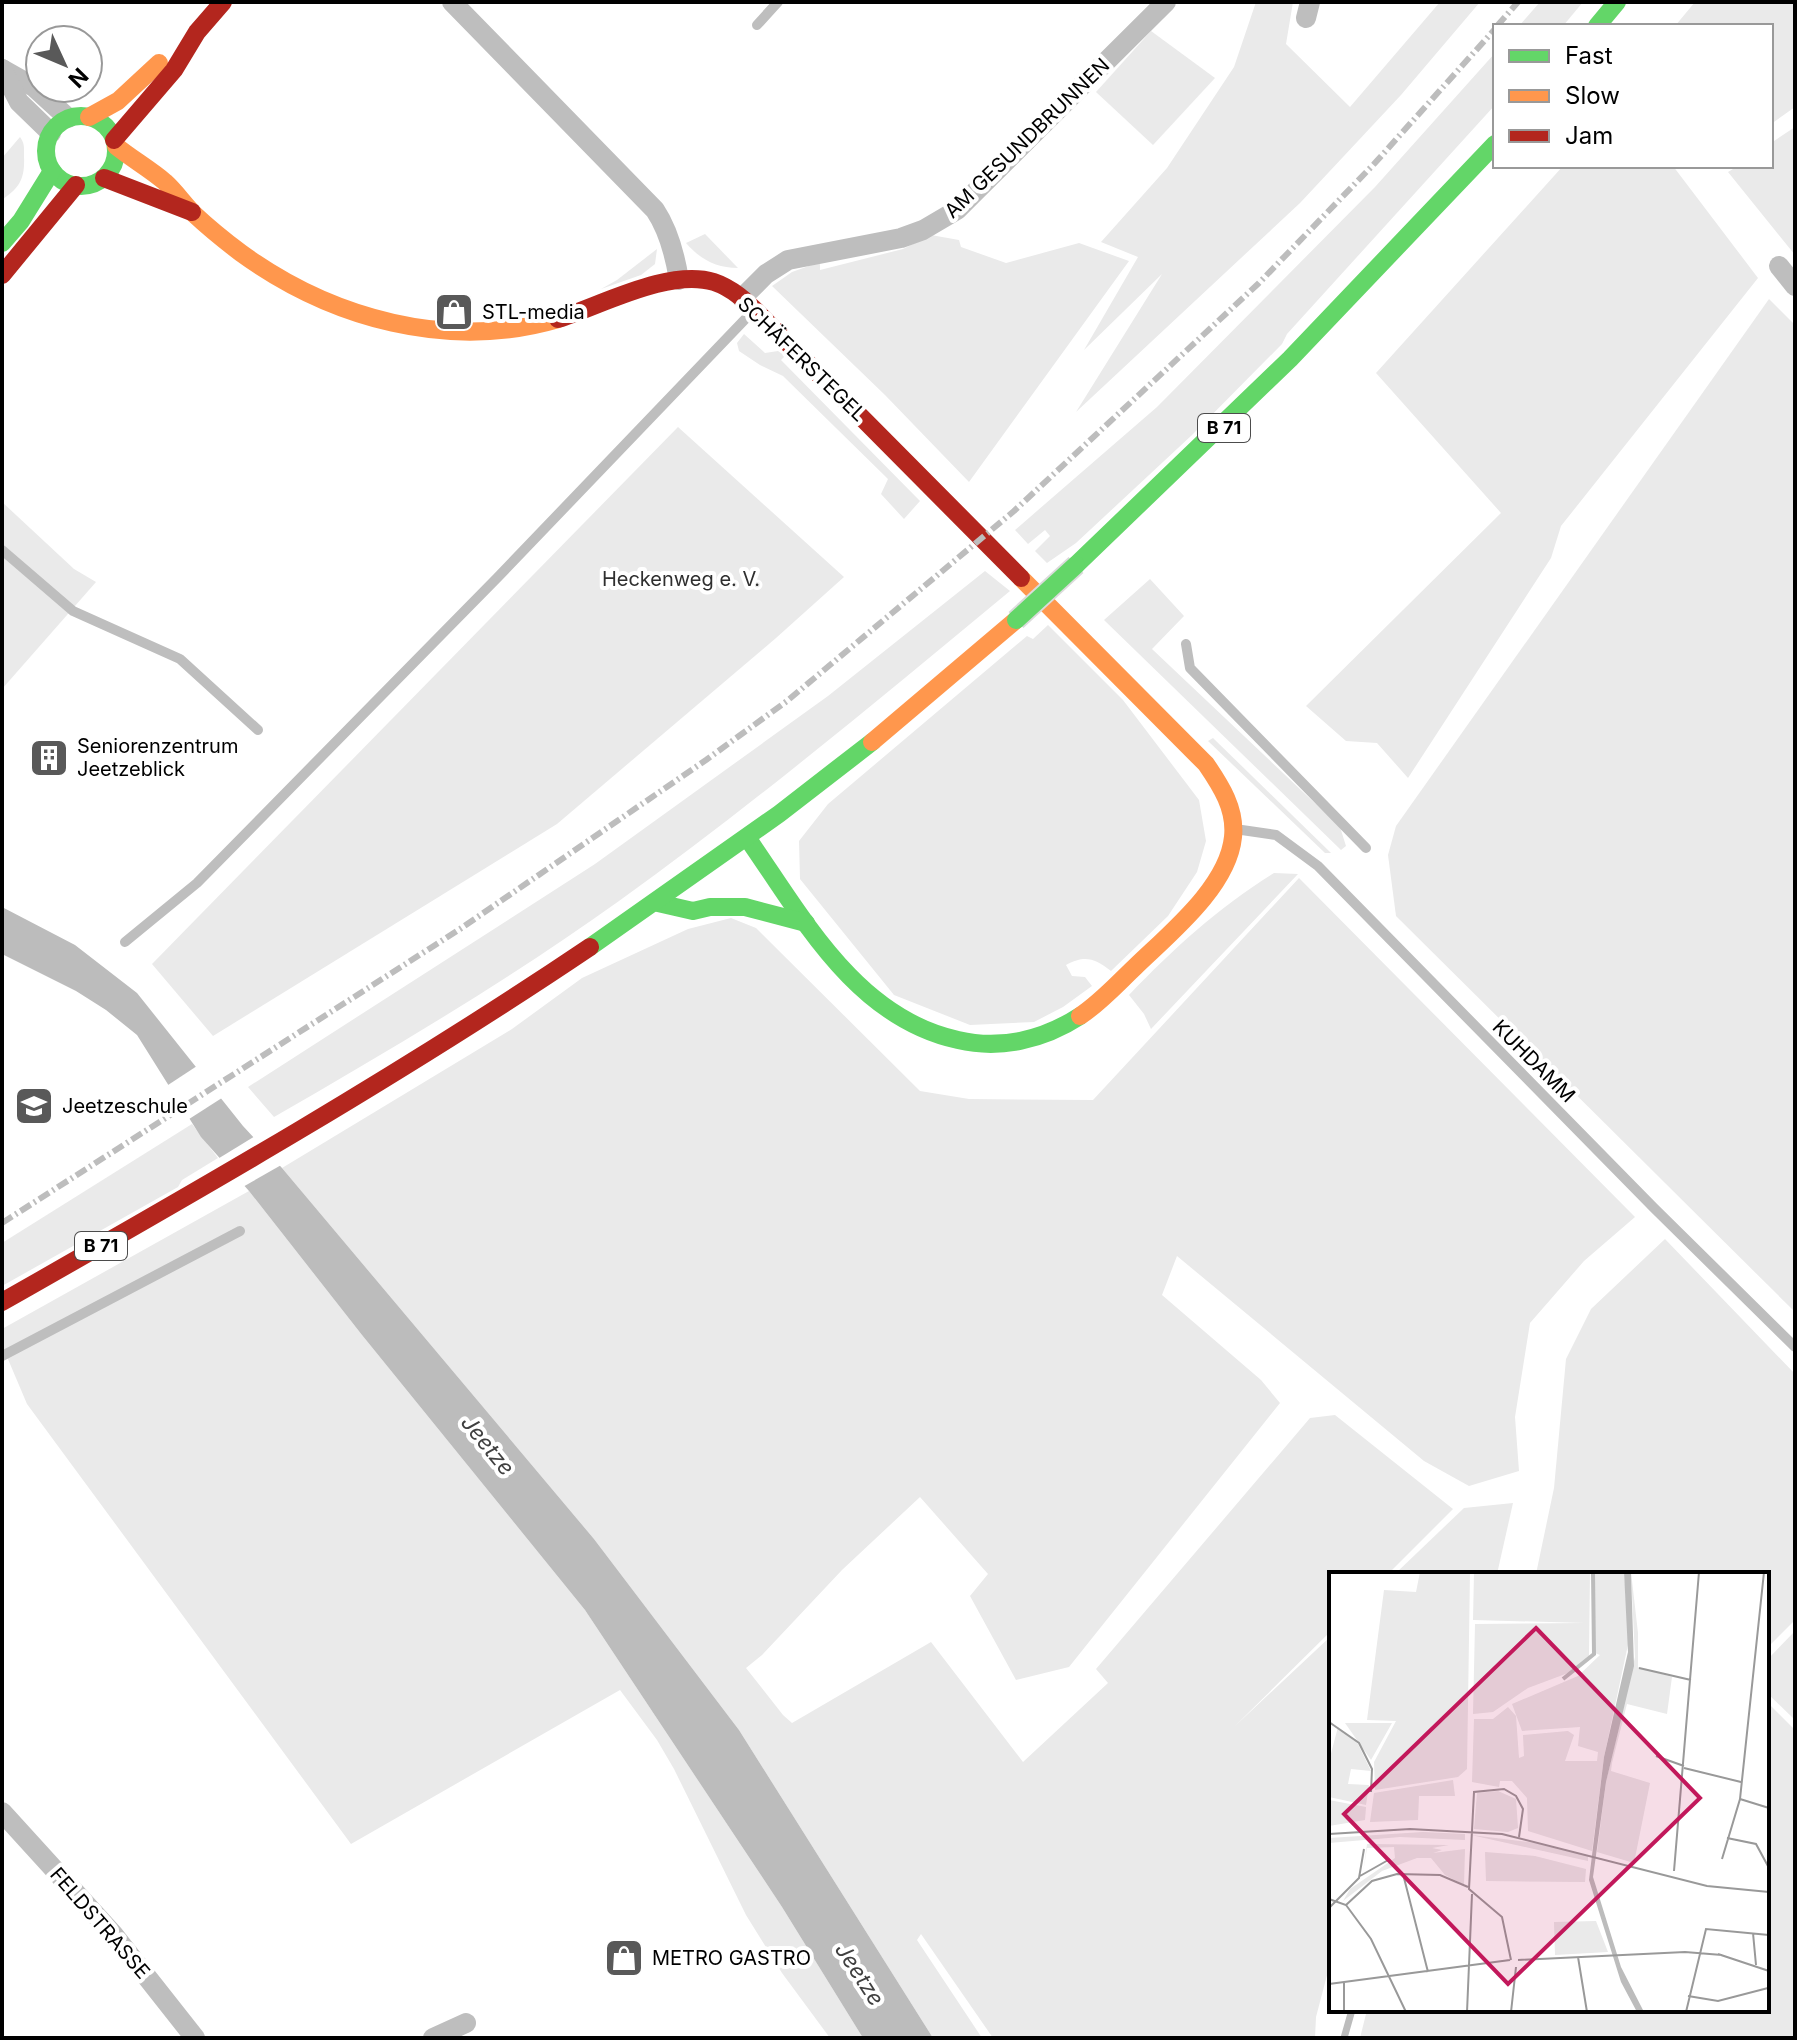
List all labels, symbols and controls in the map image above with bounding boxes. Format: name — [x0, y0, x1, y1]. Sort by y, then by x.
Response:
north arrow — [24, 24, 104, 104]
legend — [1493, 24, 1773, 168]
text: Fast — [1565, 41, 1613, 70]
street label: AM GESUNDBRUNNEN — [940, 53, 1114, 223]
text: N — [63, 63, 94, 93]
text: Slow — [1565, 81, 1620, 110]
text: Jam — [1565, 121, 1613, 150]
shop icon: STL-media — [433, 291, 475, 333]
street label: SCHÄFERSTEGEL — [733, 292, 871, 426]
place label: STL-media — [482, 300, 585, 324]
road number: B 71 — [1198, 414, 1250, 442]
park label: Heckenweg e. V. — [602, 567, 760, 591]
place label: Seniorenzentrum Jeetzeblick — [77, 734, 238, 781]
building icon: Seniorenzentrum Jeetzeblick — [28, 737, 70, 779]
street label: KUHDAMM — [1488, 1015, 1580, 1107]
school or university icon: Jeetzeschule — [13, 1085, 55, 1127]
place label: Jeetzeschule — [62, 1094, 188, 1118]
road number: B 71 — [75, 1232, 127, 1260]
water label: Jeetze — [456, 1410, 520, 1480]
inset map — [1329, 1572, 1769, 2012]
street label: FELDSTRASSE — [45, 1862, 155, 1984]
shop icon: METRO GASTRO — [603, 1937, 645, 1979]
water label: Jeetze — [830, 1938, 890, 2010]
place label: METRO GASTRO — [652, 1946, 811, 1970]

